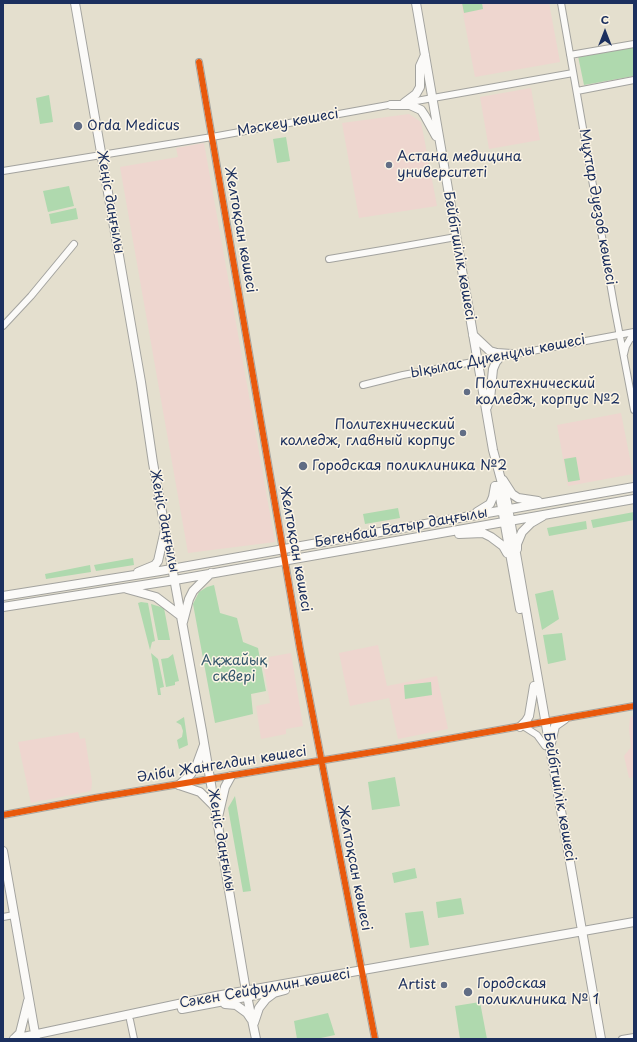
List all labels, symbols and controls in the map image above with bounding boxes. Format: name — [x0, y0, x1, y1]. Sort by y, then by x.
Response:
text: С — [601, 11, 609, 28]
north arrow — [585, 12, 625, 52]
street label: Мәскеу көшесі — [236, 106, 340, 140]
place label: Orda Medicus — [87, 118, 180, 134]
marker: Orda Medicus — [72, 120, 84, 132]
street label: Мұхтар Әуезов көшесі — [575, 127, 619, 287]
street label: Жеңіс даңғылы — [93, 149, 127, 255]
place label: Астана медицина университеті — [397, 149, 522, 182]
marker: Астана медицина университеті — [384, 160, 394, 170]
street label: Желтоқсан көшесі — [221, 166, 259, 294]
street label: Бейбітшілік көшесі — [439, 190, 479, 322]
street label: Ықылас Дүкенұлы көшесі — [409, 332, 587, 382]
place label: Политехнический колледж, корпус №2 — [475, 376, 620, 408]
marker: Политехнический колледж, корпус №2 — [462, 387, 472, 397]
place label: Политехнический колледж, главный корпус — [280, 417, 455, 450]
marker: Политехнический колледж, главный корпус — [458, 428, 468, 438]
place label: Городская поликлиника №2 — [312, 458, 507, 474]
marker: Городская поликлиника №2 — [297, 460, 309, 472]
street label: Жеңіс даңғылы — [146, 468, 182, 574]
street label: Желтоқсан көшесі — [276, 485, 314, 613]
street label: Бөгенбай Батыр даңғылы — [313, 504, 489, 552]
park label: Ақжайық сквері — [201, 653, 267, 686]
street label: Бейбітшілік көшесі — [539, 731, 579, 863]
street label: Әліби Жангелдин көшесі — [136, 743, 308, 787]
street label: Жеңіс даңғылы — [204, 787, 238, 893]
street label: Желтоқсан көшесі — [334, 804, 374, 932]
street label: Сәкен Сейфуллин көшесі — [178, 966, 352, 1012]
place label: Городская поликлиника № 1 — [477, 976, 599, 1008]
place label: Artist — [398, 977, 436, 993]
marker: Artist — [439, 980, 449, 990]
marker: Городская поликлиника № 1 — [462, 986, 474, 998]

